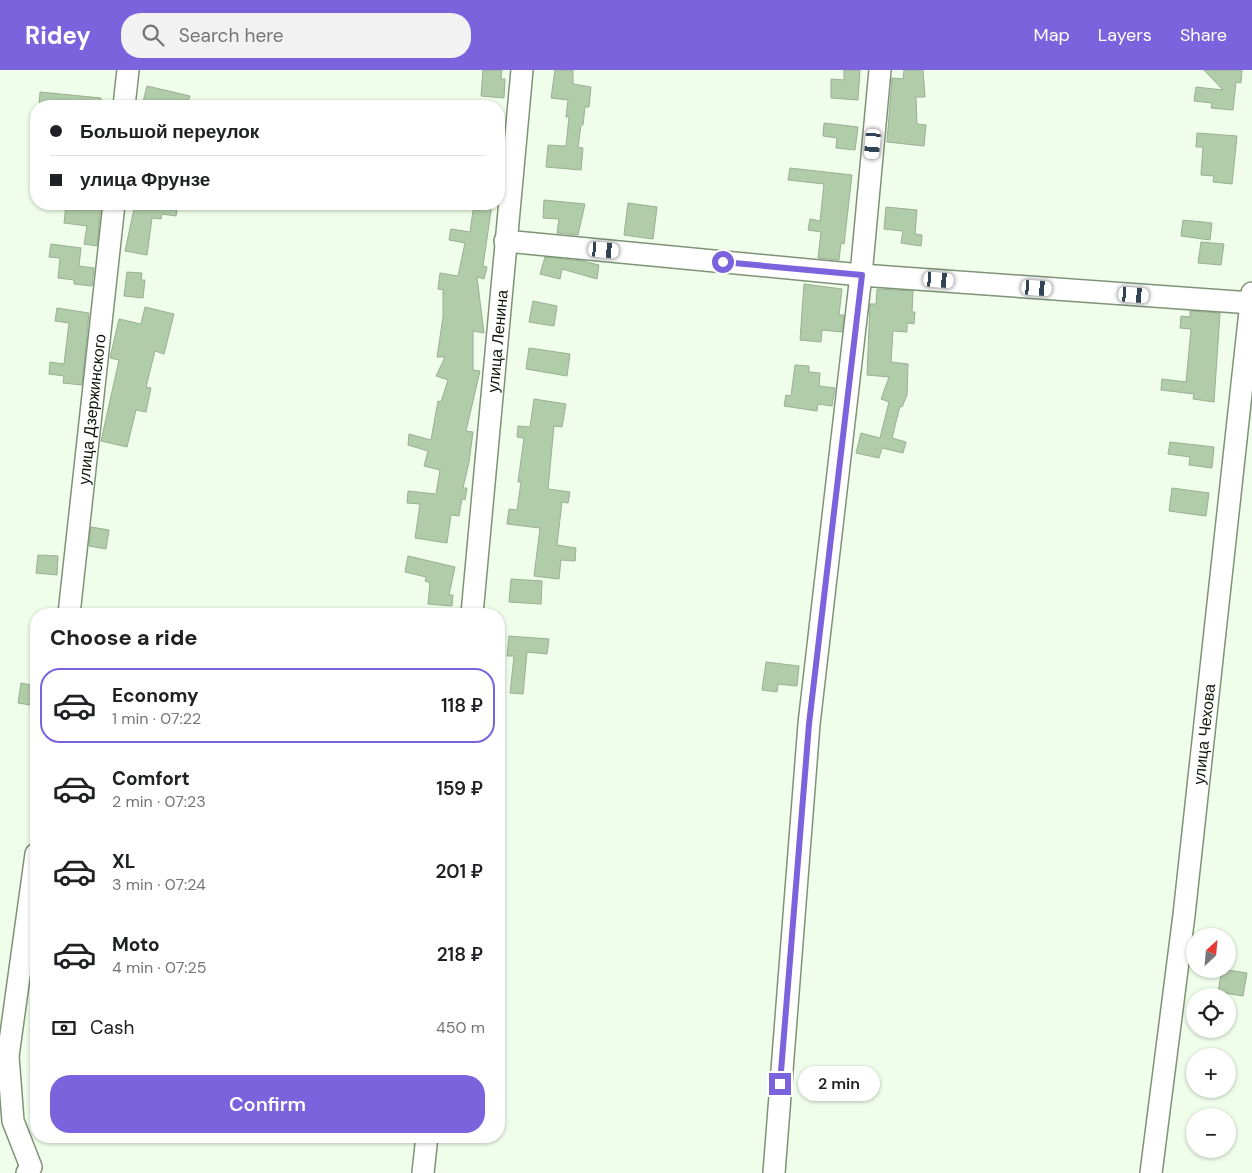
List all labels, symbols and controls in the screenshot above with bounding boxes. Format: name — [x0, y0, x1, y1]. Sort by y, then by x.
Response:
search box — [121, 13, 471, 58]
text: Ridey — [25, 20, 91, 51]
icon: search — [139, 21, 167, 49]
text: Search here — [179, 23, 284, 48]
text: Map — [1034, 23, 1070, 47]
text: Layers — [1098, 23, 1152, 47]
text: Share — [1180, 23, 1227, 47]
text: Большой переулок — [80, 119, 259, 144]
car — [864, 128, 881, 160]
text: улица Фрунзе — [80, 167, 210, 192]
car — [588, 241, 619, 259]
route start — [712, 251, 734, 273]
car — [923, 271, 954, 289]
car — [1021, 279, 1052, 297]
car — [1118, 286, 1149, 304]
street label: улица Ленина — [482, 289, 513, 394]
street label: улица Дзержинского — [73, 333, 111, 486]
text: Choose a ride — [50, 623, 198, 652]
icon: car — [52, 683, 97, 728]
text: Economy — [112, 683, 199, 708]
street label: улица Чехова — [1188, 683, 1220, 786]
text: 118 ₽ — [441, 693, 483, 718]
text: 1 min · 07:22 — [112, 708, 201, 729]
icon: car — [52, 766, 97, 811]
text: Comfort — [112, 766, 190, 791]
text: 159 ₽ — [436, 776, 483, 801]
text: 2 min · 07:23 — [112, 791, 206, 812]
icon: car — [52, 849, 97, 894]
text: XL — [112, 849, 135, 874]
text: 201 ₽ — [435, 859, 483, 884]
text: 3 min · 07:24 — [112, 874, 206, 895]
north arrow — [1186, 928, 1236, 978]
map controls — [1186, 928, 1236, 1158]
icon: car — [52, 932, 97, 977]
text: Moto — [112, 932, 160, 957]
text: 218 ₽ — [437, 942, 483, 967]
text: 4 min · 07:25 — [112, 957, 206, 978]
button: locate — [1186, 988, 1236, 1038]
icon: cash — [50, 1014, 78, 1042]
text: Cash — [90, 1015, 134, 1040]
text: 450 m — [436, 1017, 485, 1038]
button: + — [1186, 1048, 1236, 1098]
callout: 2 min — [798, 1066, 880, 1102]
route end — [769, 1073, 791, 1095]
text: 2 min — [818, 1073, 860, 1094]
button: Confirm — [50, 1075, 485, 1133]
button: − — [1186, 1108, 1236, 1158]

